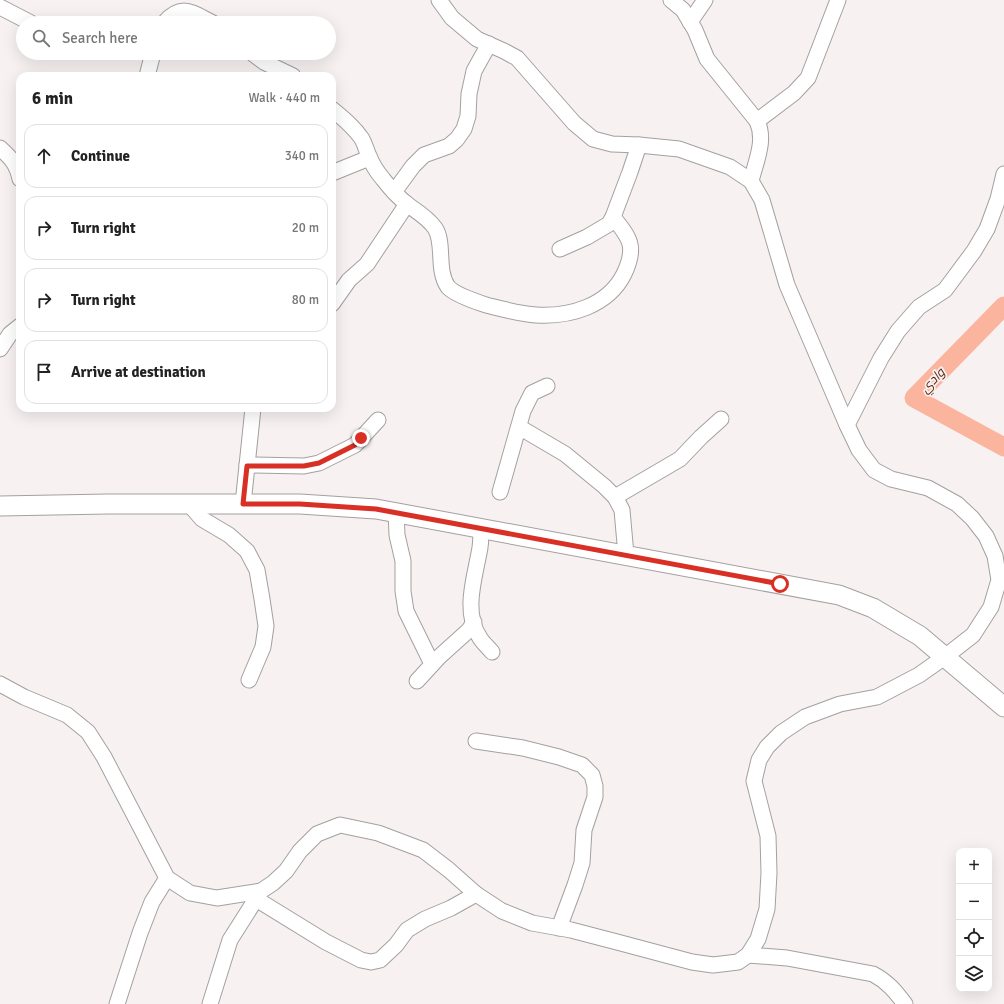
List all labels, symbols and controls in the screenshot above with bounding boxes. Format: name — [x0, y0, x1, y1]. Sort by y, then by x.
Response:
search box — [16, 16, 336, 60]
icon: search — [30, 27, 52, 49]
text: Search here — [62, 29, 138, 47]
text: 6 min — [32, 88, 73, 109]
text: Walk · 440 m — [249, 90, 320, 106]
icon: ahead — [33, 145, 55, 167]
text: Continue — [71, 147, 130, 165]
text: 340 m — [285, 148, 319, 164]
icon: right — [33, 217, 55, 239]
text: Turn right — [71, 219, 136, 237]
text: 20 m — [292, 220, 319, 236]
icon: right — [33, 289, 55, 311]
text: Turn right — [71, 291, 136, 309]
text: 80 m — [292, 292, 319, 308]
icon: arrive — [33, 361, 55, 383]
text: Arrive at destination — [71, 363, 206, 381]
water label: وادي — [917, 364, 950, 398]
route end — [352, 429, 370, 447]
route start — [771, 575, 789, 593]
map controls — [956, 848, 992, 992]
button: + — [956, 848, 992, 884]
button: − — [956, 884, 992, 920]
button: locate — [956, 920, 992, 956]
button: layers — [956, 956, 992, 992]

